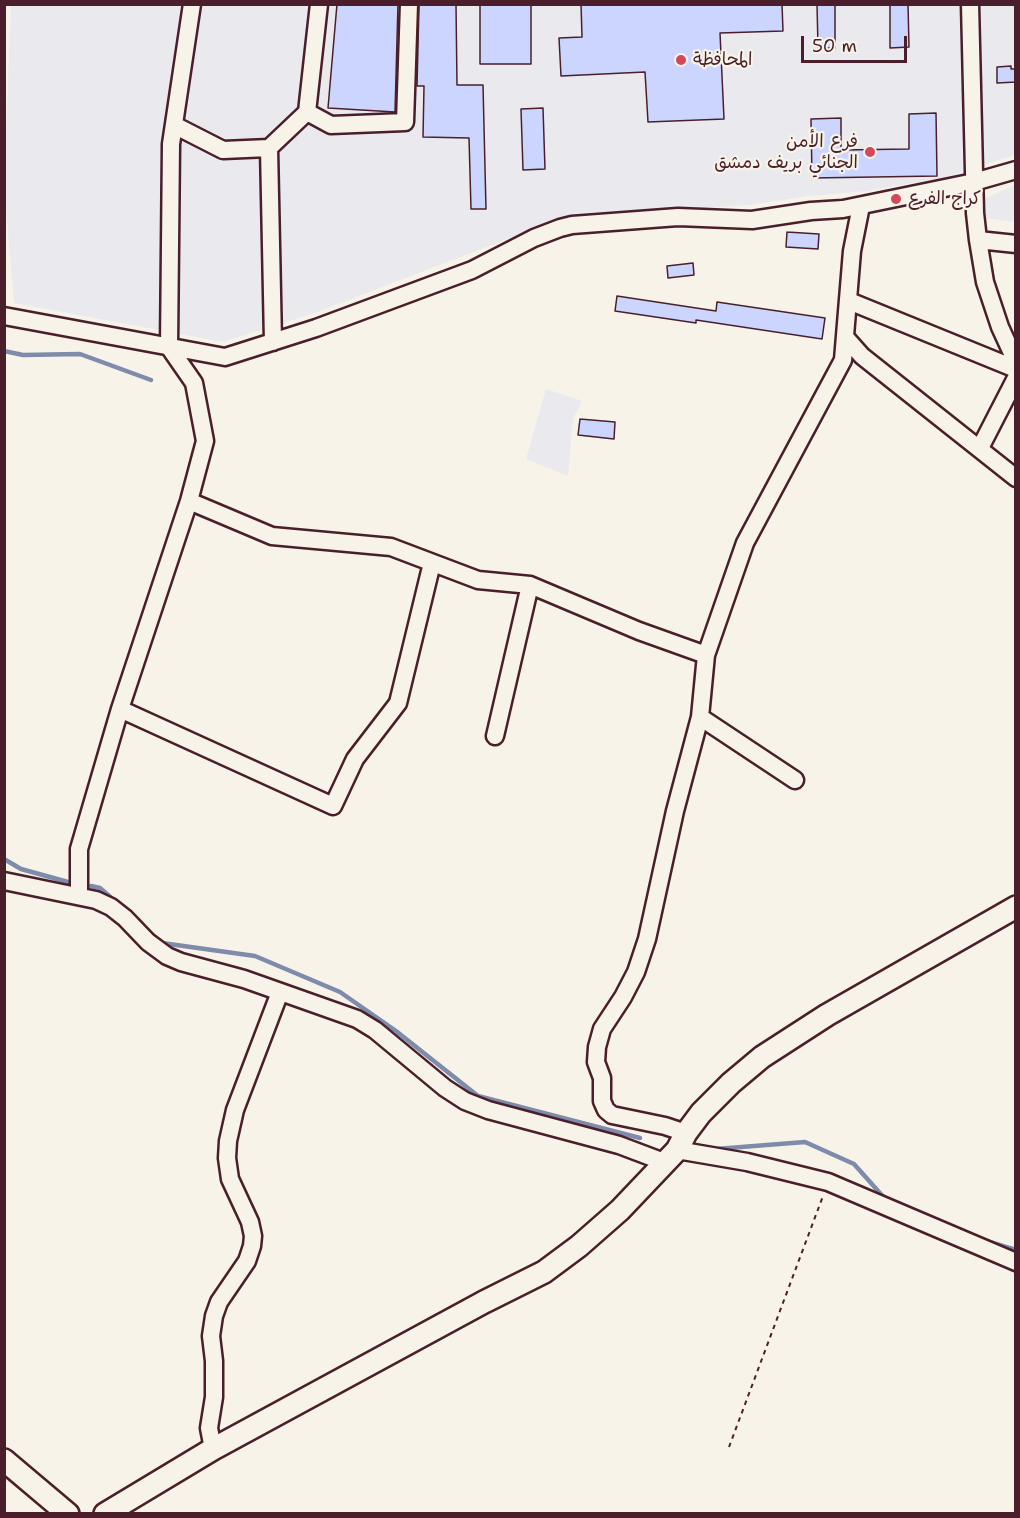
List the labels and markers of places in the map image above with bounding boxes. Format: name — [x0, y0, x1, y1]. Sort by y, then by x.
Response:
place label: المحافظة — [693, 49, 753, 71]
marker: المحافظة — [674, 53, 688, 67]
place label: فرع الأمن الجنائي بريف دمشق — [714, 131, 858, 174]
marker: فرع الأمن الجنائي بريف دمشق — [863, 145, 877, 159]
place label: كراج الفرع — [908, 188, 981, 210]
marker: كراج الفرع — [889, 192, 903, 206]

